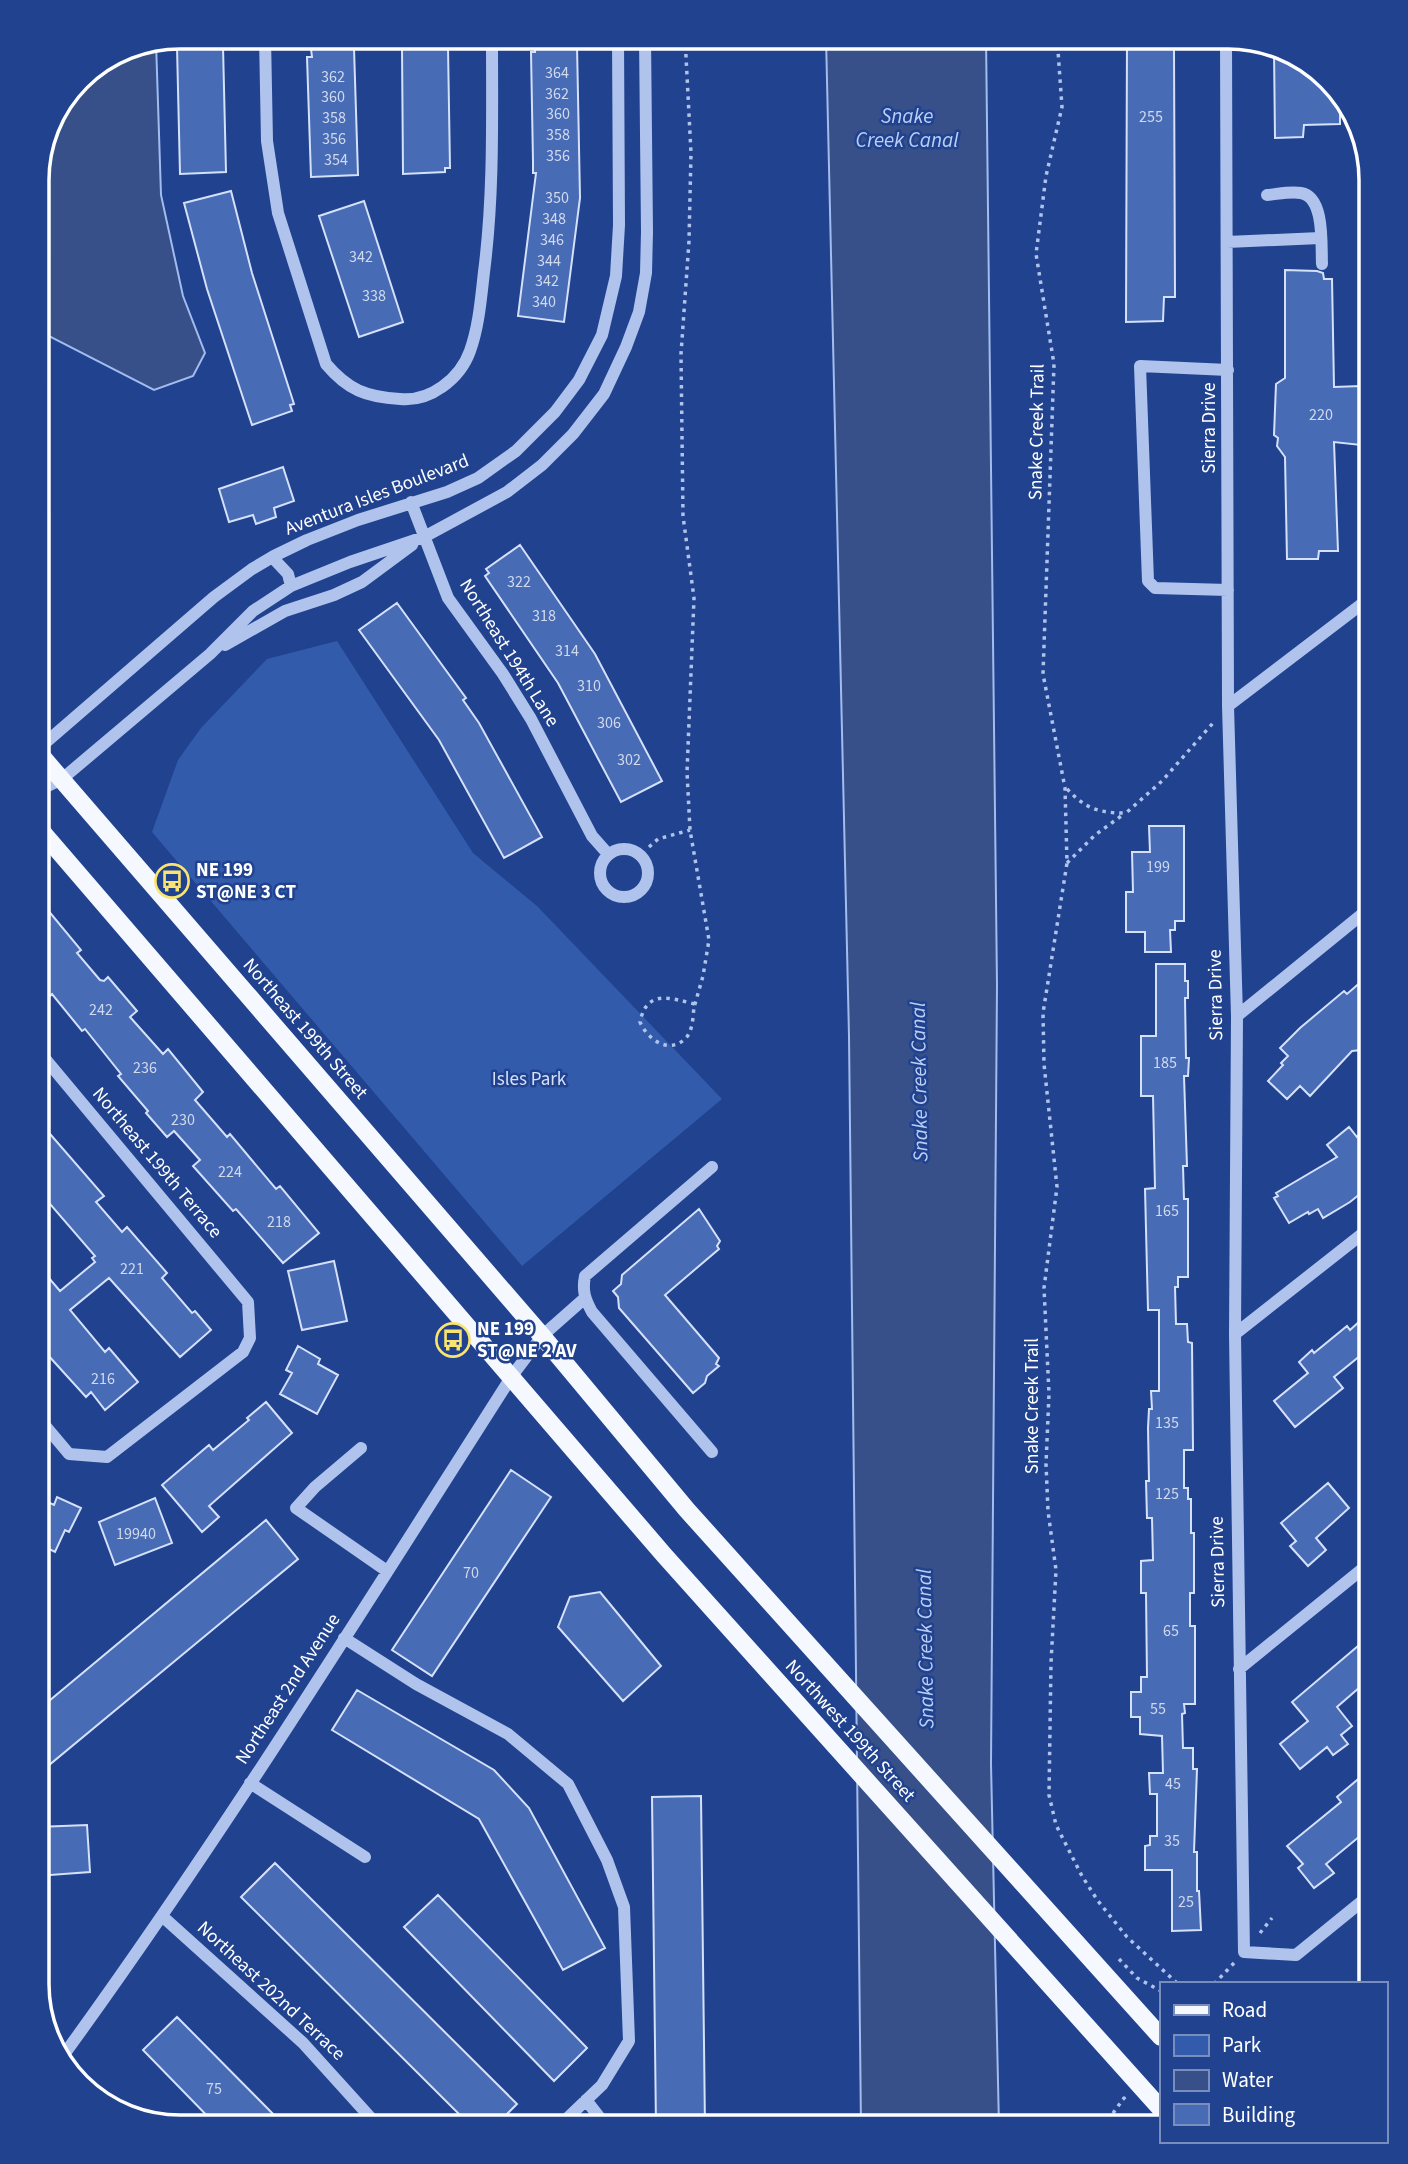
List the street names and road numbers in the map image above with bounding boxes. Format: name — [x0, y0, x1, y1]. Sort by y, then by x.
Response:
street label: Snake Creek Trail — [1022, 363, 1052, 500]
street label: Sierra Drive — [1196, 382, 1223, 474]
street label: Aventura Isles Boulevard — [281, 447, 473, 543]
street label: Northeast 194th Lane — [453, 574, 565, 732]
street label: Sierra Drive — [1202, 949, 1230, 1041]
street label: Northeast 199th Street — [236, 953, 374, 1106]
street label: Northeast 199th Terrace — [86, 1082, 228, 1244]
street label: Snake Creek Trail — [1019, 1338, 1046, 1474]
street label: Sierra Drive — [1204, 1516, 1232, 1608]
street label: Northeast 2nd Avenue — [229, 1608, 347, 1770]
street label: Northwest 199th Street — [779, 1654, 922, 1809]
street label: Northeast 202nd Terrace — [191, 1915, 351, 2067]

